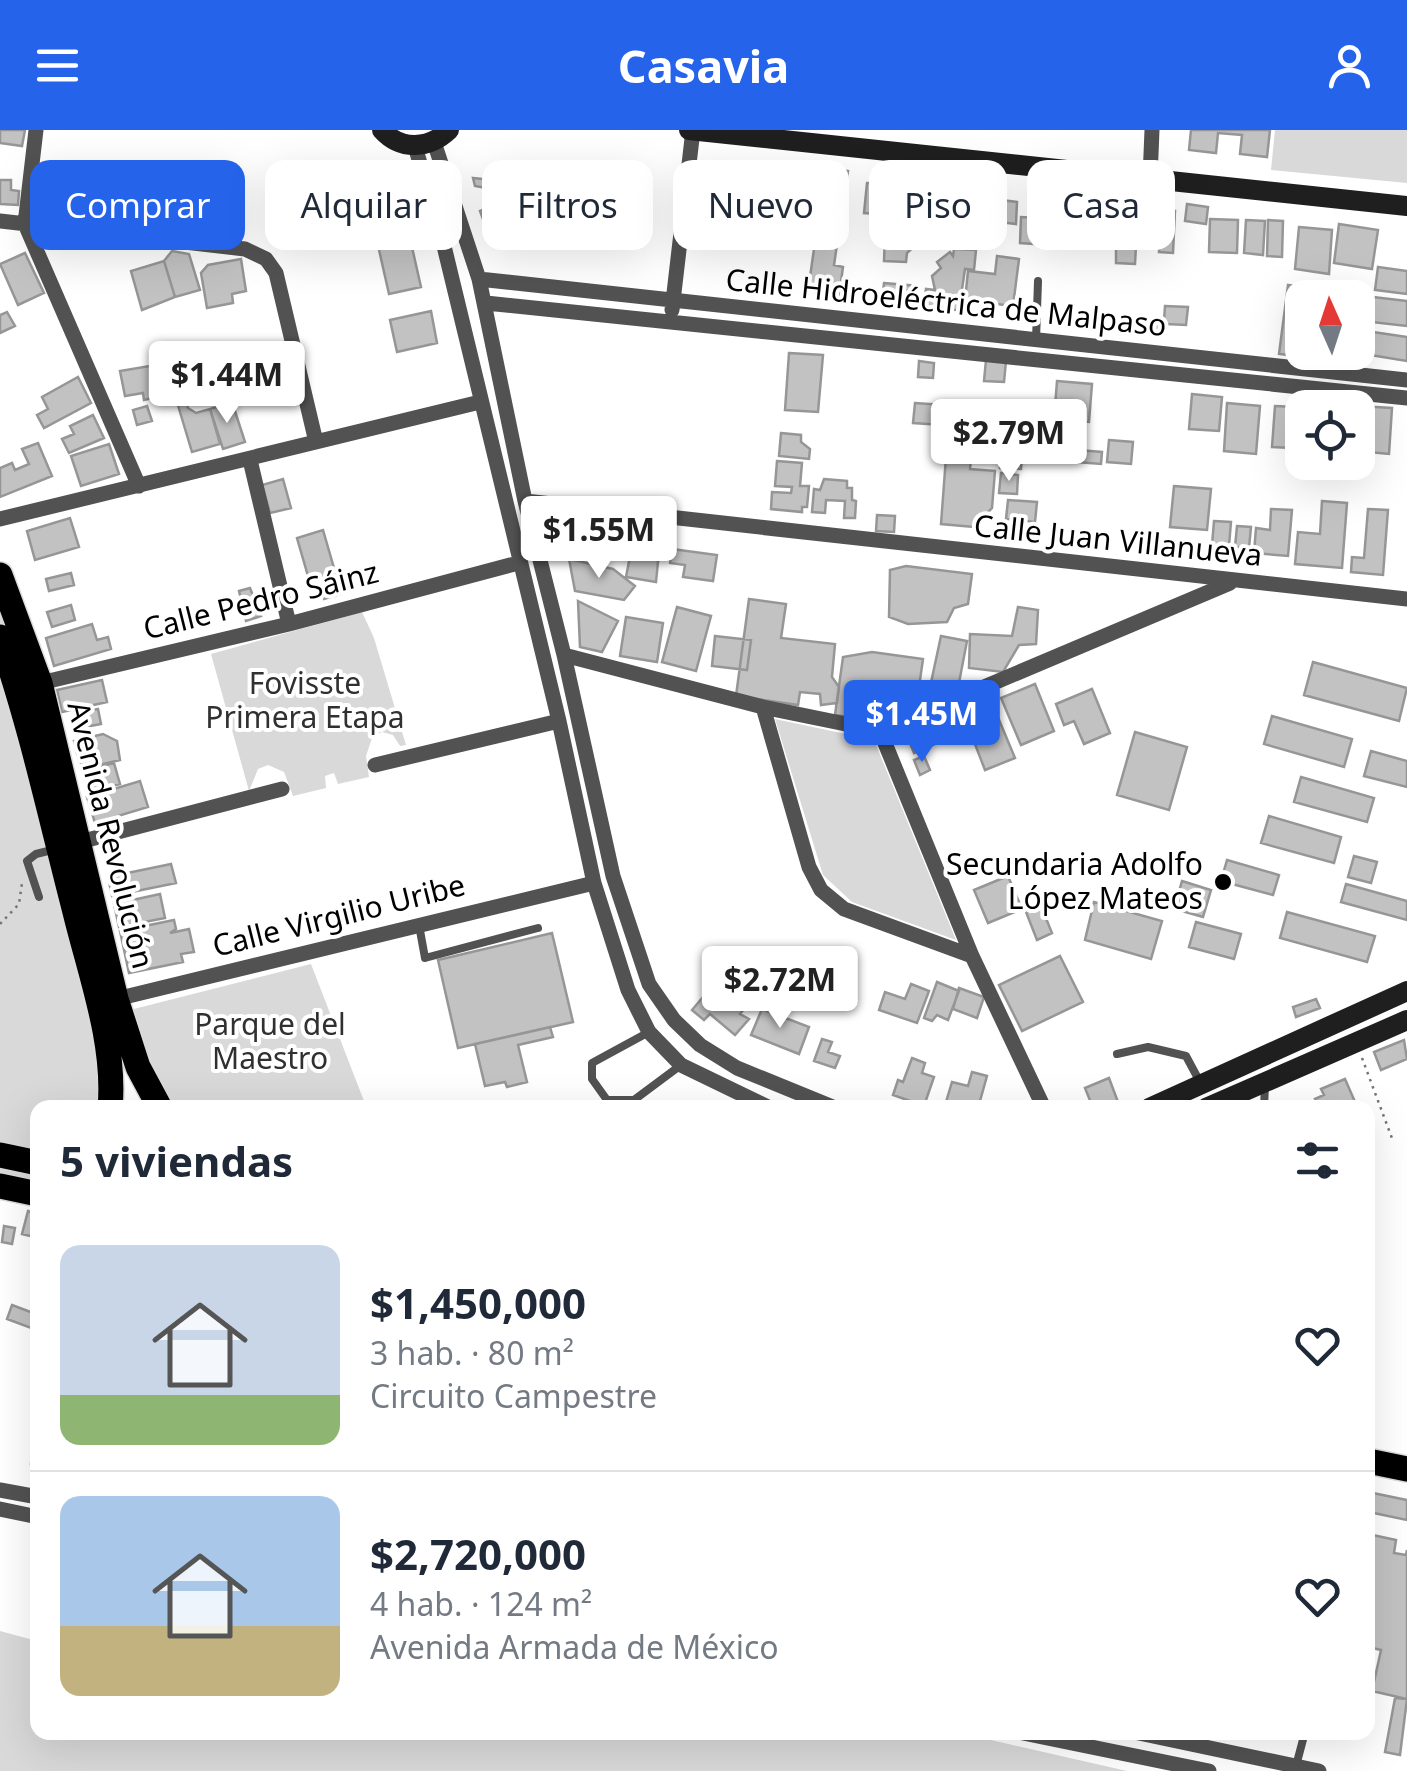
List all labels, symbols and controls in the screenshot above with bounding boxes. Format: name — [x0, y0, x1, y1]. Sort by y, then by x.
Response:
text: Casavia — [618, 35, 789, 96]
icon: menu — [30, 38, 85, 93]
icon: person — [1322, 38, 1377, 93]
chip: Comprar — [30, 160, 245, 250]
chip: Alquilar — [265, 160, 462, 250]
chip: Filtros — [482, 160, 653, 250]
chip: Nuevo — [673, 160, 849, 250]
chip: Piso — [869, 160, 1007, 250]
chip: Casa — [1027, 160, 1175, 250]
street label: Calle Hidroeléctrica de Malpaso — [724, 258, 1169, 345]
north arrow — [1285, 280, 1375, 370]
map controls — [1285, 280, 1375, 480]
pin: $1.44M — [146, 341, 308, 426]
text: $1.44M — [171, 352, 283, 395]
button: locate — [1285, 390, 1375, 480]
pin: $2.79M — [928, 399, 1090, 484]
text: $2.79M — [953, 410, 1065, 453]
pin: $1.55M — [518, 496, 680, 581]
street label: Calle Juan Villanueva — [972, 504, 1264, 575]
text: $1.55M — [543, 507, 655, 550]
street label: Calle Pedro Sáinz — [139, 551, 382, 649]
park label: Fovisste Primera Etapa — [205, 662, 405, 737]
pin: $1.45M — [841, 680, 1003, 765]
text: $1.45M — [866, 691, 978, 734]
street label: Avenida Revolución — [58, 697, 165, 973]
place label: Secundaria Adolfo López Mateos — [946, 843, 1203, 918]
street label: Calle Virgilio Uribe — [208, 863, 469, 966]
marker: Secundaria Adolfo López Mateos — [1212, 871, 1234, 893]
pin: $2.72M — [699, 946, 861, 1031]
text: $2.72M — [724, 957, 836, 1000]
park label: Parque del Maestro — [194, 1003, 346, 1078]
text: 5 viviendas — [60, 1132, 293, 1189]
icon: filters — [1290, 1133, 1345, 1188]
text: $1,450,000 — [370, 1274, 586, 1331]
icon: home — [140, 1285, 260, 1405]
icon: heart — [1290, 1318, 1345, 1373]
text: 3 hab. · 80 m² — [370, 1331, 574, 1374]
text: Circuito Campestre — [370, 1374, 657, 1417]
text: $2,720,000 — [370, 1525, 586, 1582]
icon: home — [140, 1536, 260, 1656]
icon: heart — [1290, 1569, 1345, 1624]
text: 4 hab. · 124 m² — [370, 1582, 592, 1625]
text: Avenida Armada de México — [370, 1625, 779, 1668]

